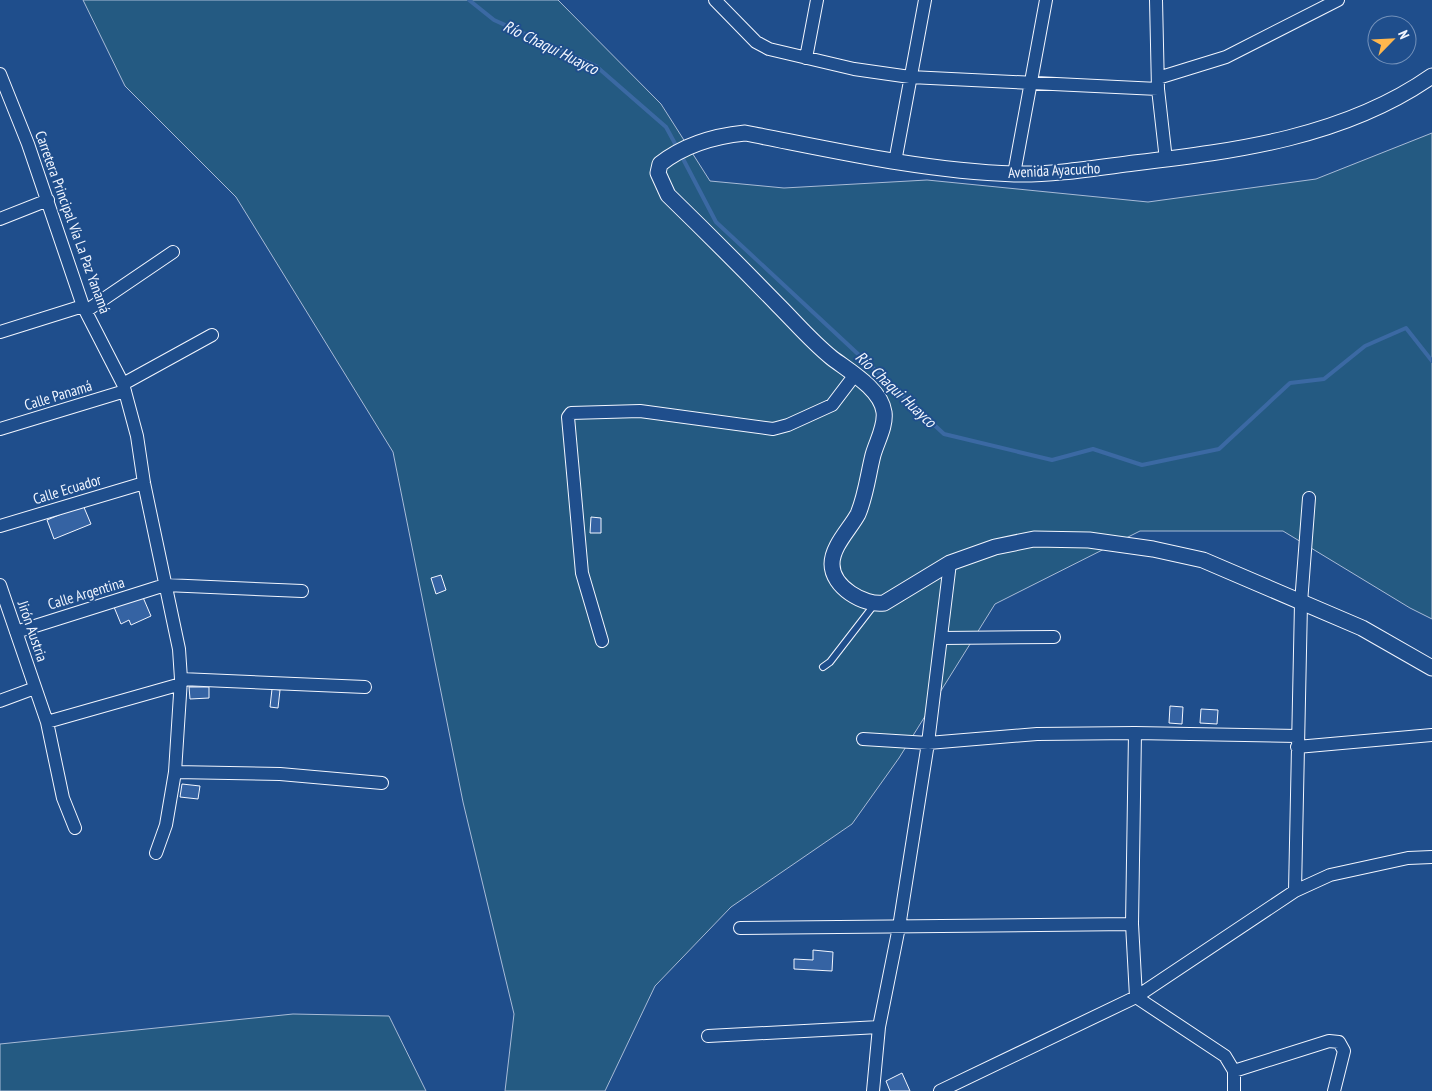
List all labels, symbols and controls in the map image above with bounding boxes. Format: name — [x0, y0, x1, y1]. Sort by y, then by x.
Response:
water label: Río Chaqui Huayco — [500, 15, 603, 79]
north arrow — [1367, 15, 1417, 65]
text: N — [1394, 28, 1414, 42]
street label: Carretera Principal Vía La Paz Yanamá — [31, 128, 115, 316]
street label: Avenida Ayacucho — [1007, 158, 1101, 182]
water label: Río Chaqui Huayco — [851, 346, 941, 432]
street label: Calle Panamá — [22, 376, 94, 414]
street label: Calle Ecuador — [31, 469, 104, 508]
street label: Calle Argentina — [45, 572, 127, 614]
street label: Jirón Austria — [13, 597, 52, 664]

